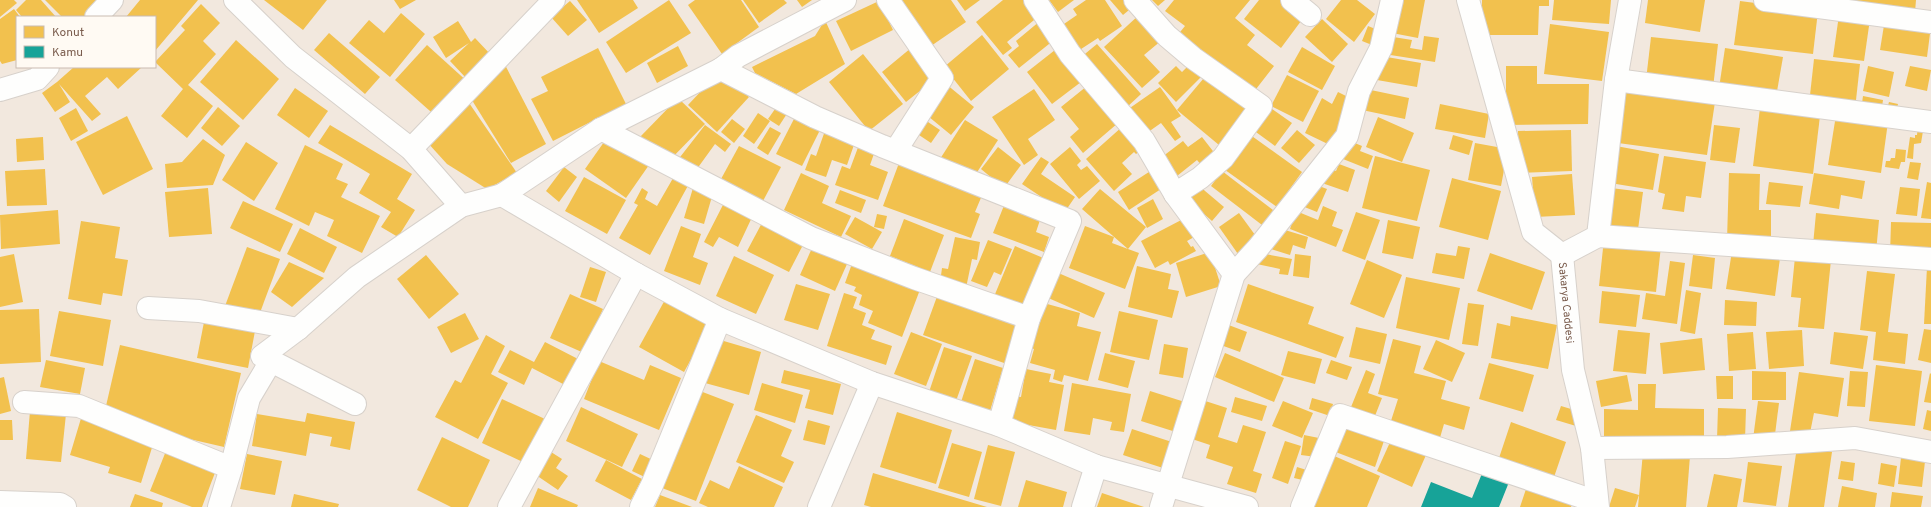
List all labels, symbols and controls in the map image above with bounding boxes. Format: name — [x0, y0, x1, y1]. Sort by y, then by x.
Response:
legend — [16, 16, 156, 68]
text: Konut — [52, 25, 84, 41]
text: Kamu — [52, 45, 83, 61]
street label: Sakarya Caddesi — [1555, 262, 1576, 344]

